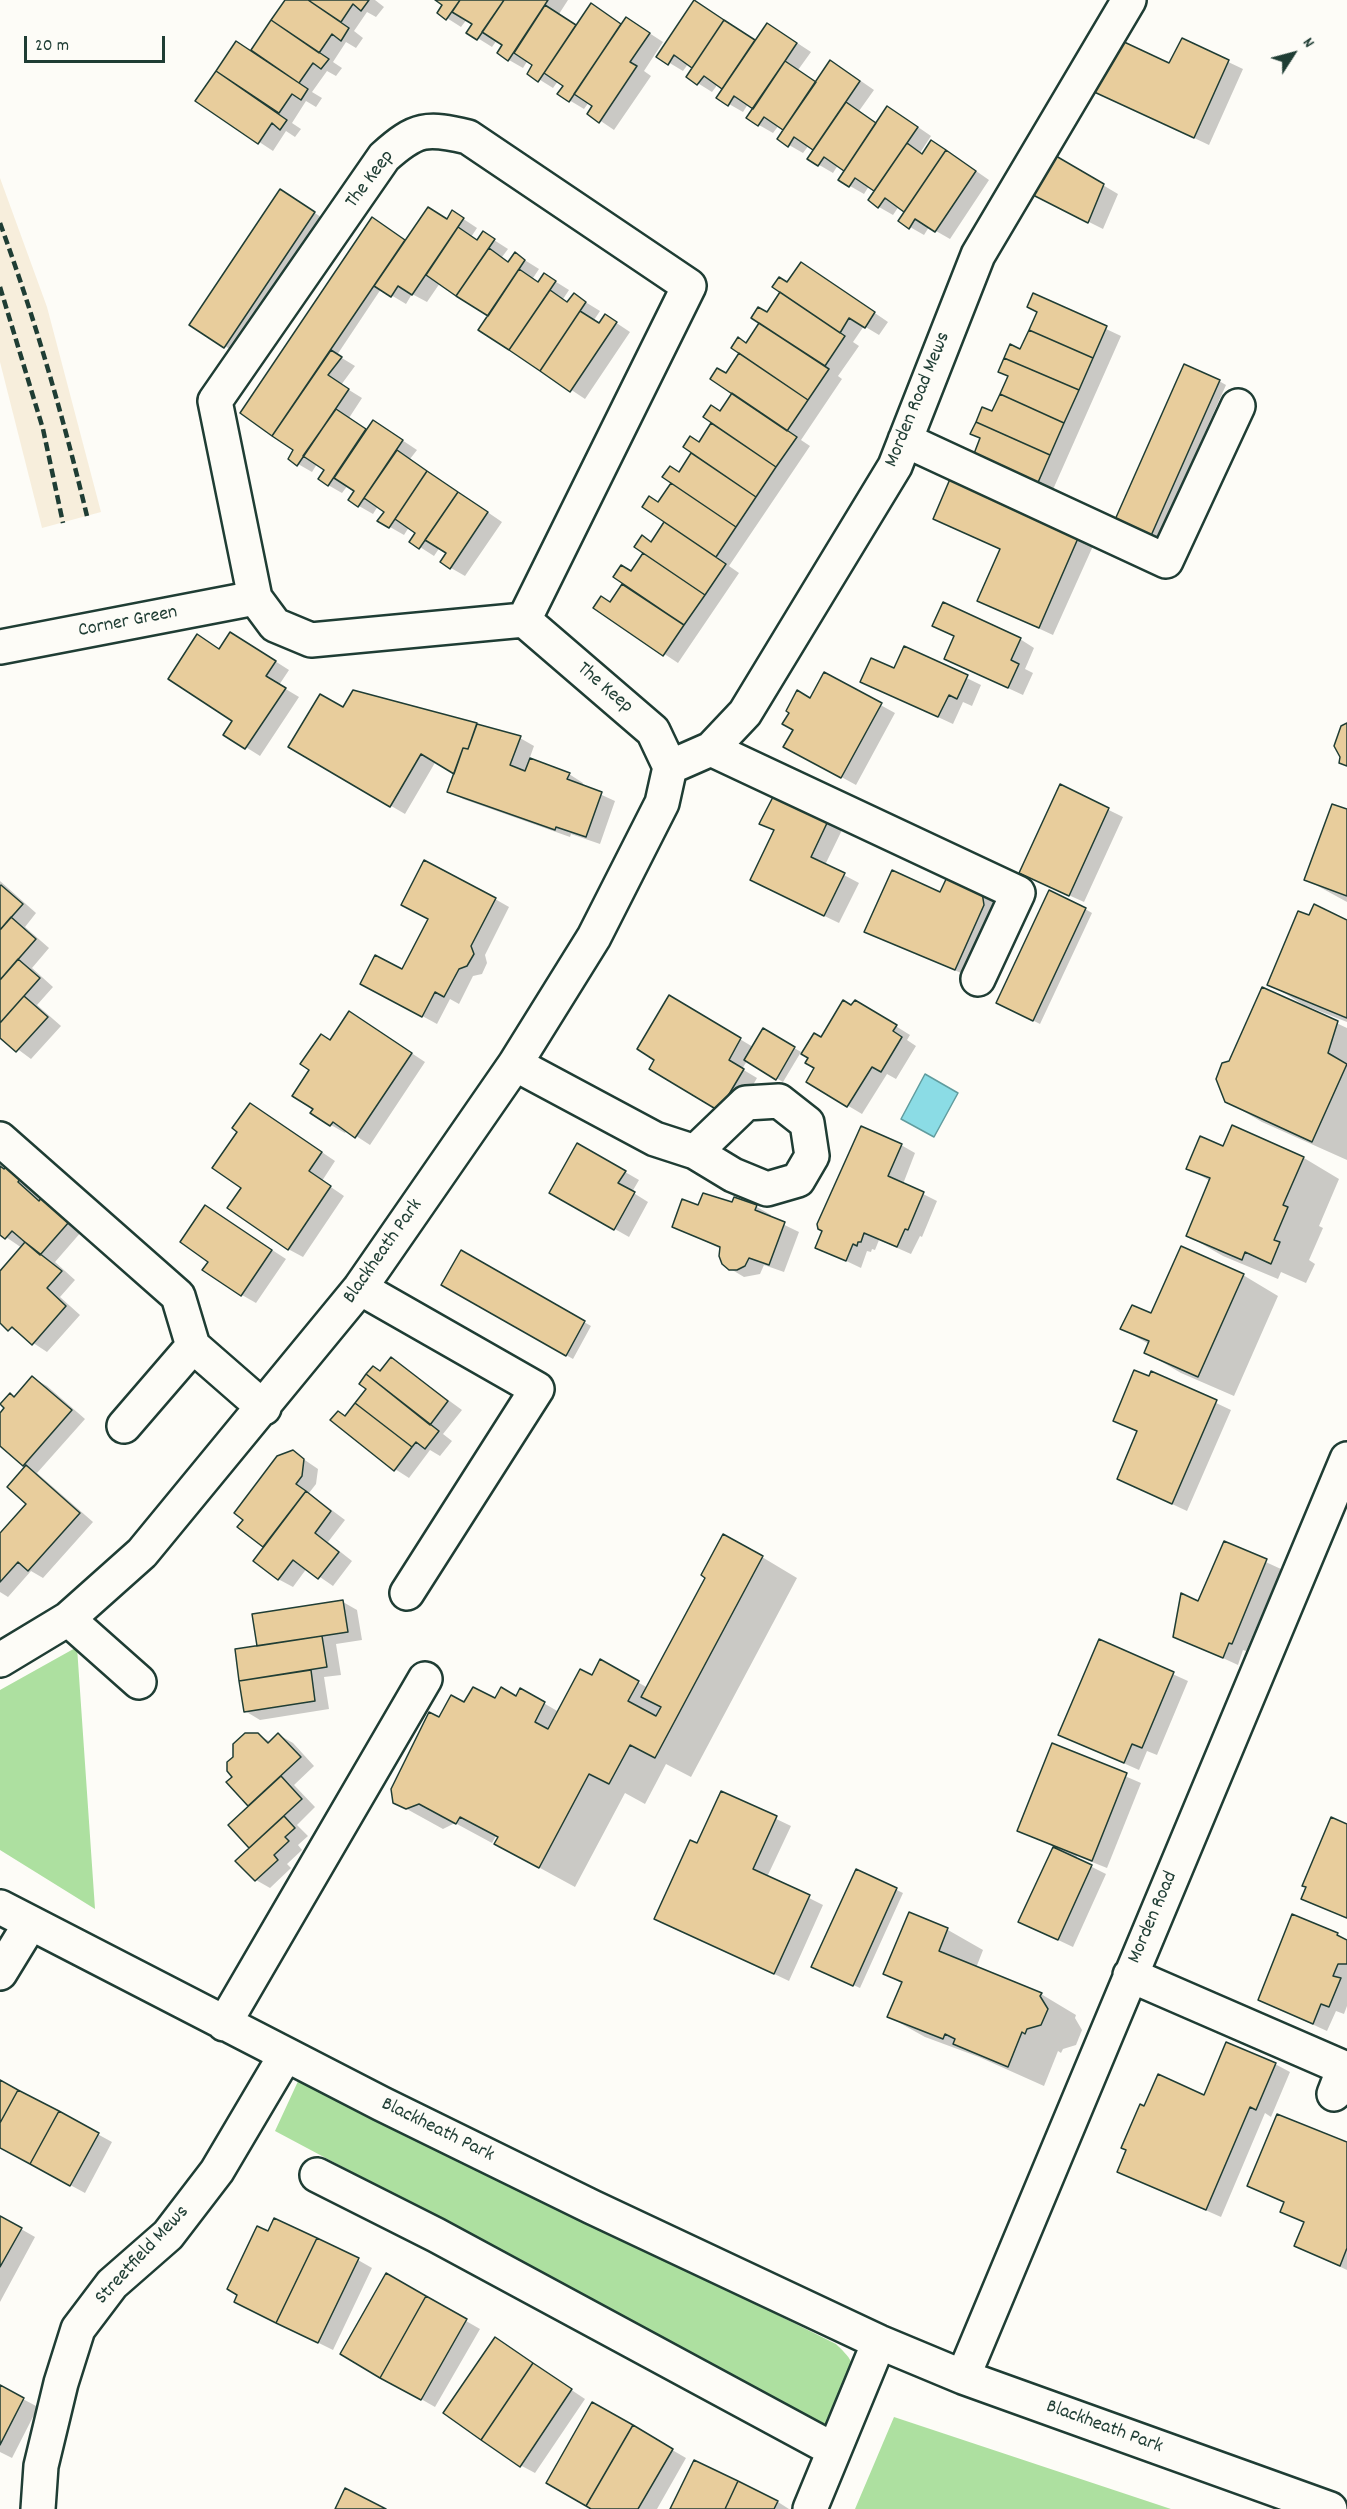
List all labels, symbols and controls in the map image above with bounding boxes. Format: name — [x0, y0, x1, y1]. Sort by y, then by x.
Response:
scale bar — [27, 24, 168, 62]
north arrow — [1263, 24, 1323, 84]
text: N — [1296, 33, 1320, 53]
text: 20 m — [35, 34, 69, 59]
street label: The Keep — [341, 146, 401, 214]
street label: Morden Road Mews — [881, 329, 957, 471]
street label: Corner Green — [76, 602, 180, 644]
street label: The Keep — [571, 658, 637, 720]
street label: Blackheath Park — [339, 1195, 429, 1309]
street label: Morden Road — [1124, 1868, 1184, 1968]
street label: Blackheath Park — [377, 2093, 497, 2169]
street label: Streetfield Mews — [91, 2201, 195, 2311]
street label: Blackheath Park — [1042, 2396, 1166, 2460]

